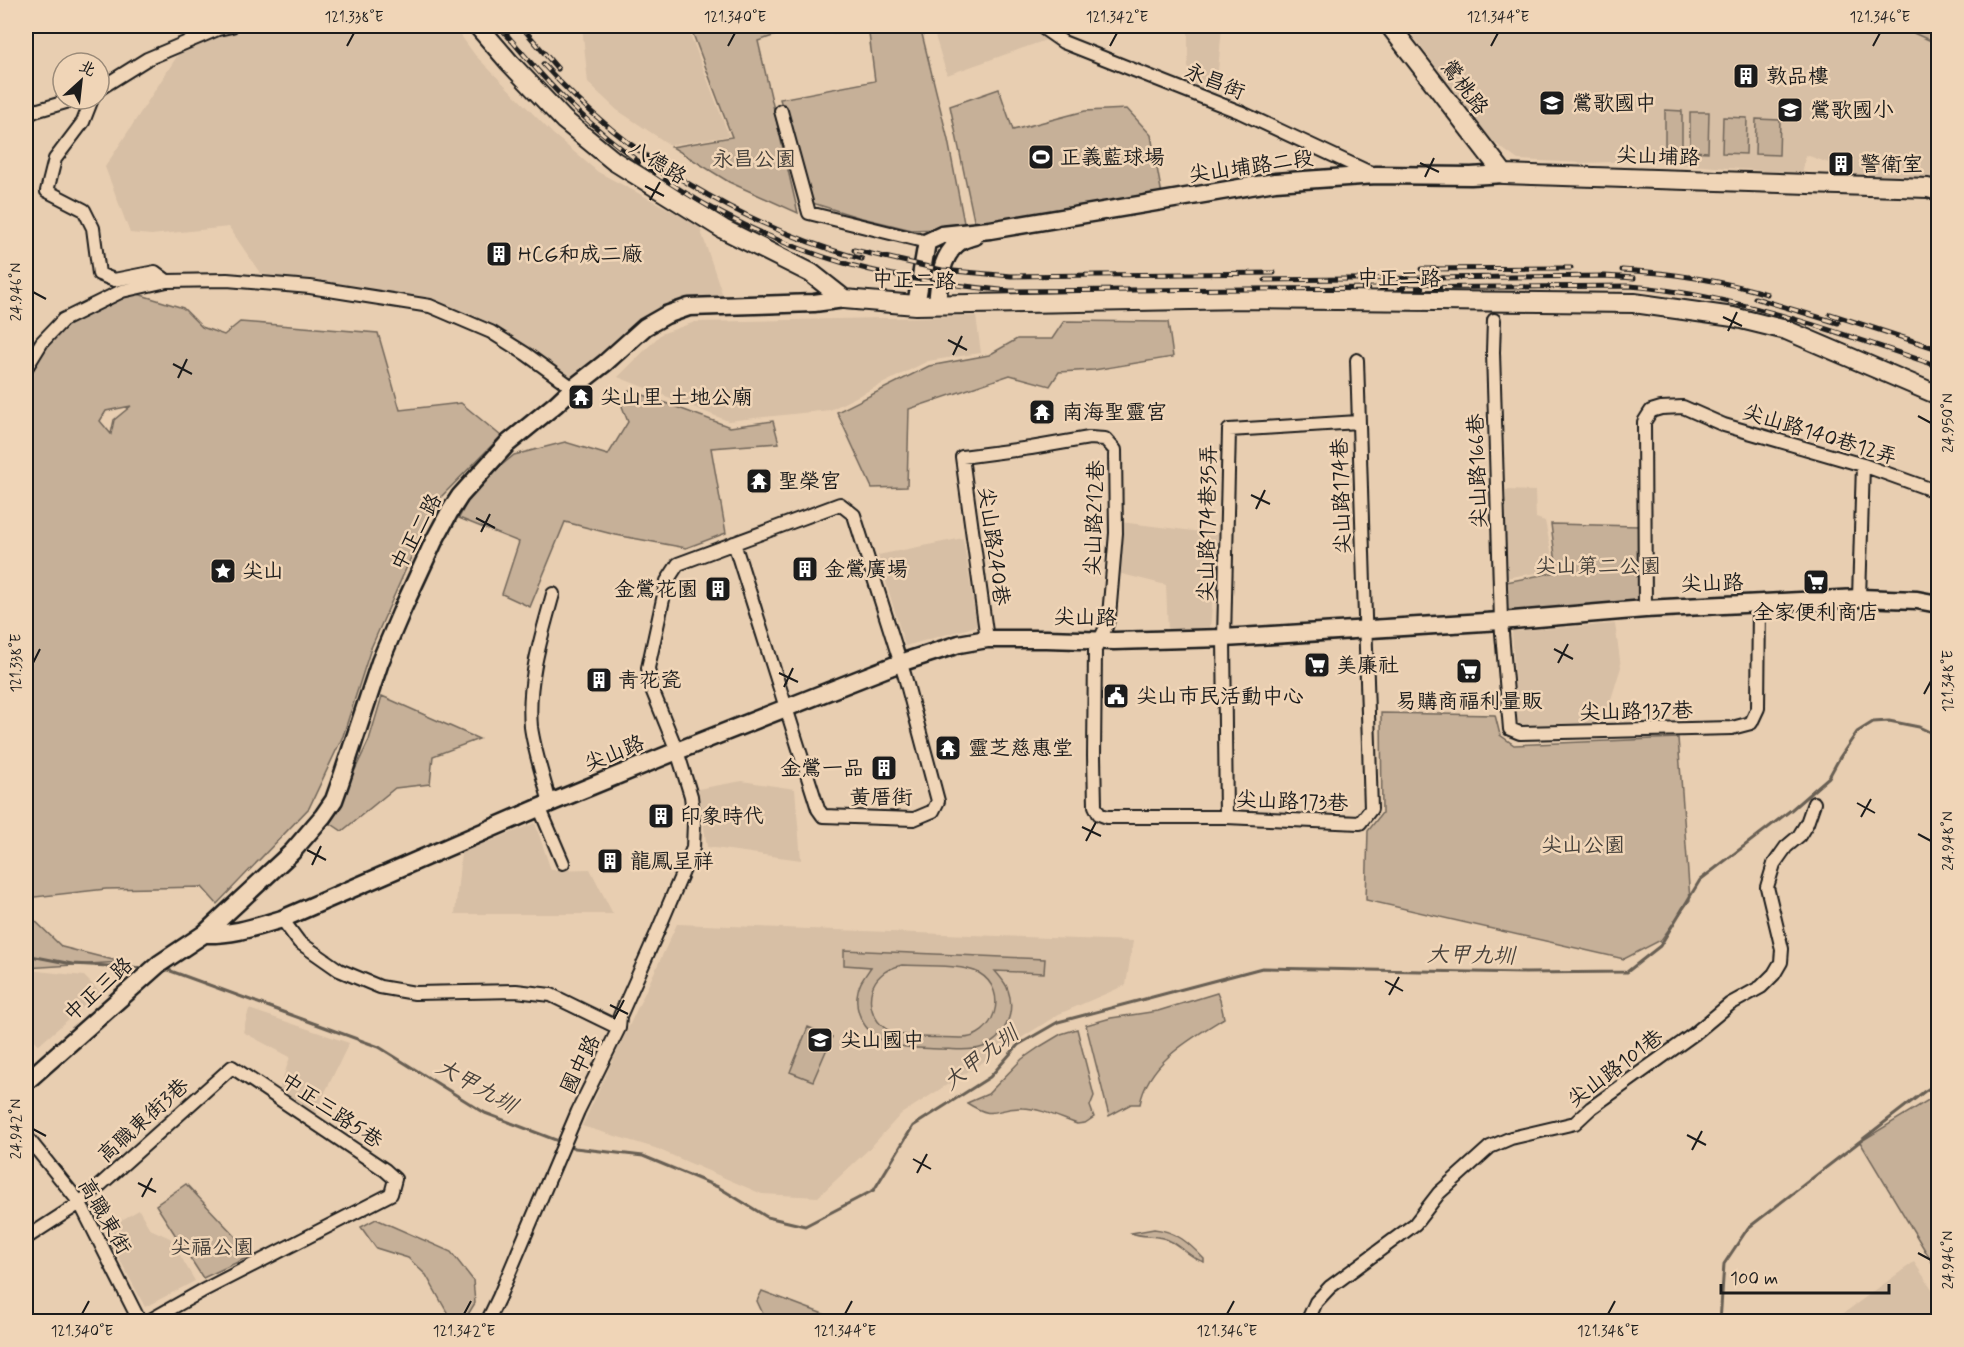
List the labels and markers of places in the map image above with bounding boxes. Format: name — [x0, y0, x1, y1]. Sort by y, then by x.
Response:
building icon: 敦品樓 — [1731, 61, 1761, 91]
place label: 敦品樓 — [1766, 63, 1829, 91]
school or university icon: 鶯歌國中 — [1537, 88, 1567, 118]
place label: 鶯歌國中 — [1572, 90, 1656, 118]
school or university icon: 鶯歌國小 — [1775, 95, 1805, 125]
place label: 鶯歌國小 — [1810, 97, 1894, 125]
sports icon: 正義藍球場 — [1026, 142, 1056, 172]
place label: 正義藍球場 — [1060, 144, 1165, 172]
building icon: 警衛室 — [1826, 149, 1856, 179]
place label: 警衛室 — [1860, 151, 1923, 179]
building icon: HCG和成二廠 — [484, 239, 514, 269]
place label: HCG和成二廠 — [518, 241, 642, 269]
temple icon: 尖山里 土地公廟 — [566, 382, 596, 412]
place label: 尖山里 土地公廟 — [600, 384, 753, 412]
temple icon: 南海聖靈宮 — [1027, 397, 1057, 427]
place label: 南海聖靈宮 — [1062, 399, 1167, 427]
temple icon: 聖榮宮 — [744, 466, 774, 496]
place label: 聖榮宮 — [778, 468, 841, 496]
building icon: 金鶯廣場 — [790, 554, 820, 584]
place icon: 尖山 — [208, 556, 238, 586]
place label: 金鶯廣場 — [824, 556, 908, 584]
place label: 尖山 — [242, 558, 284, 586]
supermarket icon: 全家便利商店 — [1801, 567, 1831, 597]
building icon: 金鶯花園 — [703, 574, 733, 604]
place label: 金鶯花園 — [614, 576, 698, 604]
place label: 全家便利商店 — [1753, 599, 1879, 627]
supermarket icon: 美廉社 — [1302, 650, 1332, 680]
place label: 美廉社 — [1336, 652, 1399, 680]
supermarket icon: 易購商福利量販 — [1454, 656, 1484, 686]
building icon: 青花瓷 — [584, 665, 614, 695]
place label: 青花瓷 — [618, 667, 681, 695]
public building icon: 尖山市民活動中心 — [1101, 681, 1131, 711]
place label: 尖山市民活動中心 — [1136, 683, 1304, 711]
place label: 易購商福利量販 — [1396, 688, 1543, 716]
temple icon: 靈芝慈惠堂 — [933, 733, 963, 763]
place label: 靈芝慈惠堂 — [968, 735, 1073, 763]
building icon: 金鶯一品 — [869, 753, 899, 783]
place label: 金鶯一品 — [780, 755, 864, 783]
building icon: 印象時代 — [646, 801, 676, 831]
place label: 印象時代 — [680, 803, 764, 831]
building icon: 龍鳳呈祥 — [595, 846, 625, 876]
place label: 龍鳳呈祥 — [630, 848, 714, 876]
school or university icon: 尖山國中 — [805, 1025, 835, 1055]
place label: 尖山國中 — [840, 1027, 924, 1055]

